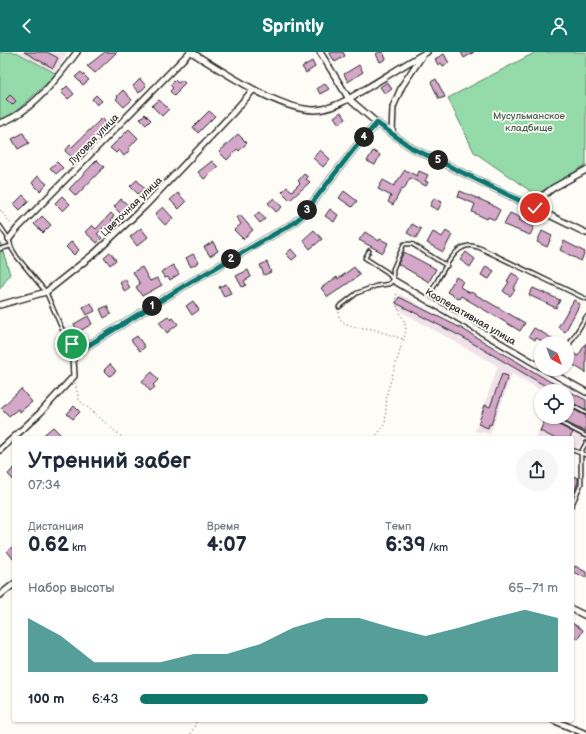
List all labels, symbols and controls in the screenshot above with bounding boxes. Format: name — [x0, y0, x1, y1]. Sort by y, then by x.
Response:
icon: back — [16, 15, 38, 37]
icon: person — [548, 15, 570, 37]
text: Sprintly — [262, 16, 324, 37]
park label: Мусульманское кладбище — [493, 110, 565, 134]
street label: Луговая улица — [65, 111, 121, 169]
pin: 4 — [354, 127, 374, 147]
text: 4 — [361, 130, 367, 143]
pin: 5 — [428, 150, 448, 170]
text: 5 — [435, 153, 441, 166]
street label: Цветочная улица — [98, 174, 165, 239]
pin — [518, 191, 552, 225]
icon: check — [524, 197, 546, 219]
pin: 3 — [297, 200, 317, 220]
text: 3 — [304, 203, 310, 216]
pin: 2 — [221, 249, 241, 269]
text: 2 — [228, 252, 234, 265]
street label: Кооперативная улица — [423, 286, 518, 348]
pin: 1 — [142, 296, 162, 316]
text: 1 — [150, 299, 154, 312]
pin — [55, 327, 89, 361]
icon: arrive — [61, 333, 83, 355]
north arrow — [534, 336, 574, 376]
map controls — [534, 336, 574, 424]
button: locate — [534, 384, 574, 424]
text: Утренний забег — [28, 448, 191, 475]
button: share — [516, 449, 558, 491]
text: 07:34 — [28, 477, 61, 493]
text: Дистанция — [28, 520, 84, 533]
text: Время — [207, 520, 239, 533]
text: Темп — [385, 520, 411, 533]
text: 0.62 — [28, 533, 69, 557]
text: 4:07 — [207, 533, 247, 557]
text: 6:39 — [385, 533, 426, 557]
text: km — [69, 541, 86, 554]
text: /km — [426, 541, 448, 554]
text: Набор высоты — [28, 580, 115, 596]
text: 65–71 m — [508, 580, 558, 596]
text: 100 m — [28, 691, 64, 707]
text: 6:43 — [92, 691, 119, 707]

